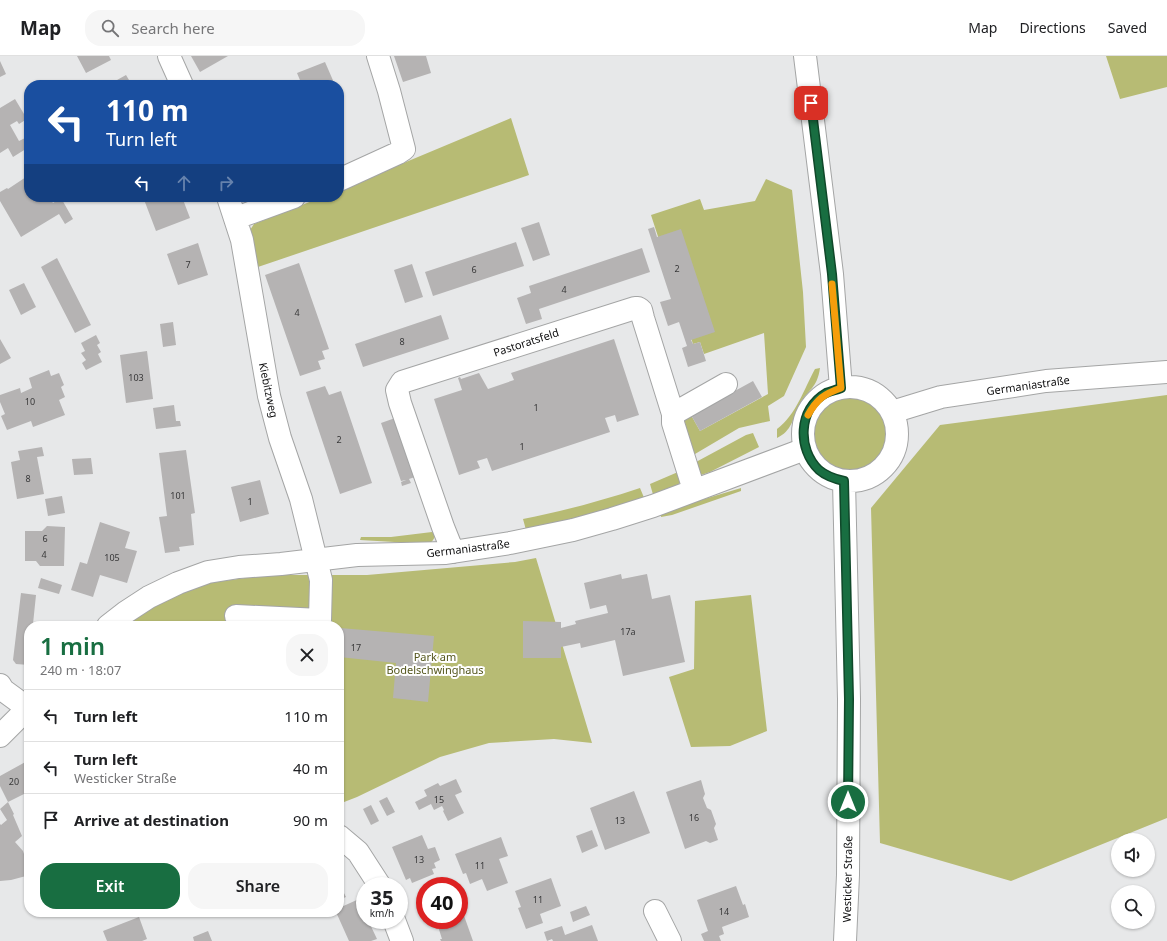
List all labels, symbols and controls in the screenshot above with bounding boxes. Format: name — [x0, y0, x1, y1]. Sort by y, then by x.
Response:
search box — [85, 10, 365, 46]
text: Map — [20, 15, 61, 41]
icon: search — [99, 17, 121, 39]
text: Search here — [131, 18, 215, 38]
text: Map — [968, 18, 997, 37]
text: Directions — [1019, 18, 1086, 37]
text: Saved — [1108, 18, 1147, 37]
pin — [794, 86, 828, 120]
text: 110 m — [106, 91, 189, 129]
icon: arrive — [800, 92, 822, 114]
icon: left — [40, 96, 92, 148]
text: Turn left — [106, 127, 177, 151]
icon: left — [131, 172, 153, 194]
icon: ahead — [173, 172, 195, 194]
icon: right — [215, 172, 237, 194]
house number: 7 — [185, 258, 191, 271]
house number: 2 — [674, 262, 680, 275]
house number: 6 — [471, 263, 477, 276]
house number: 4 — [561, 283, 567, 296]
house number: 4 — [294, 306, 300, 319]
street label: Pastoratsfeld — [491, 324, 561, 360]
house number: 8 — [399, 335, 405, 348]
street label: Kiebitzweg — [256, 361, 282, 419]
house number: 103 — [128, 371, 144, 384]
street label: Germaniastraße — [985, 372, 1071, 398]
house number: 10 — [25, 395, 35, 408]
house number: 1 — [533, 401, 539, 414]
house number: 2 — [336, 433, 342, 446]
house number: 1 — [519, 440, 525, 453]
house number: 8 — [25, 472, 31, 485]
house number: 101 — [170, 489, 186, 502]
house number: 1 — [247, 495, 253, 508]
house number: 6 — [42, 532, 48, 545]
street label: Germaniastraße — [425, 535, 511, 561]
house number: 4 — [41, 548, 47, 561]
house number: 105 — [104, 551, 120, 564]
house number: 17a — [620, 625, 636, 638]
text: 1 min — [40, 629, 105, 662]
button: close — [286, 634, 328, 676]
house number: 17 — [351, 641, 361, 654]
park label: Park am Bodelschwinghaus — [386, 649, 484, 677]
text: 240 m · 18:07 — [40, 661, 121, 679]
icon: left — [40, 705, 62, 727]
text: Turn left — [74, 706, 138, 726]
text: 110 m — [284, 706, 328, 726]
text: Turn left — [74, 749, 138, 769]
icon: left — [40, 757, 62, 779]
text: 40 m — [293, 758, 328, 778]
text: Westicker Straße — [74, 769, 176, 787]
house number: 20 — [9, 775, 19, 788]
position arrow — [827, 781, 869, 823]
house number: 15 — [434, 793, 444, 806]
icon: arrive — [40, 809, 62, 831]
text: Arrive at destination — [74, 810, 229, 830]
text: 90 m — [293, 810, 328, 830]
house number: 16 — [689, 811, 699, 824]
house number: 13 — [615, 814, 625, 827]
map controls — [1111, 833, 1155, 929]
button: sound — [1111, 833, 1155, 877]
street label: Westicker Straße — [839, 836, 855, 922]
house number: 13 — [414, 853, 424, 866]
house number: 11 — [475, 859, 485, 872]
button: Exit — [40, 863, 180, 909]
button: Share — [188, 863, 328, 909]
speed limit sign: 40 — [416, 877, 468, 929]
text: 35 — [371, 884, 393, 911]
button: search — [1111, 885, 1155, 929]
house number: 11 — [533, 893, 543, 906]
house number: 14 — [719, 905, 729, 918]
text: km/h — [370, 906, 394, 920]

